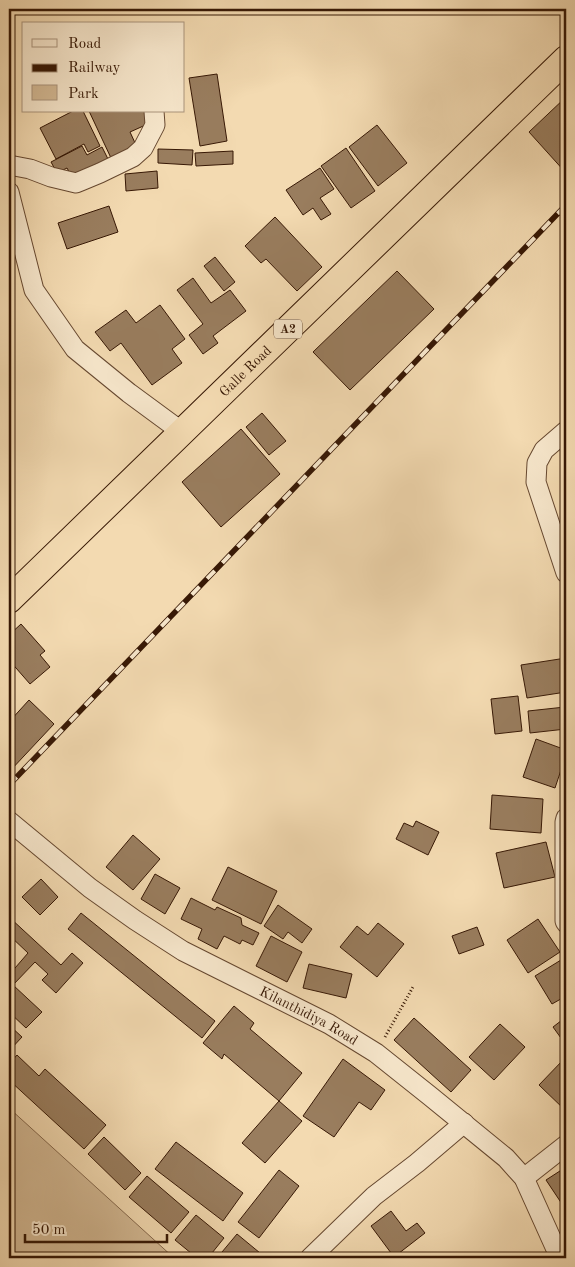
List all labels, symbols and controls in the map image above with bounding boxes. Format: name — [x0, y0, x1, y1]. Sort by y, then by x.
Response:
legend — [22, 22, 185, 112]
text: Road — [68, 37, 102, 52]
text: Railway — [68, 61, 121, 76]
text: Park — [68, 87, 99, 102]
road number: A2 — [274, 320, 302, 338]
street label: Galle Road — [217, 343, 274, 400]
street label: Kilanthidiya Road — [257, 985, 360, 1048]
scale bar — [25, 1212, 168, 1244]
text: 50 m — [32, 1223, 66, 1238]

